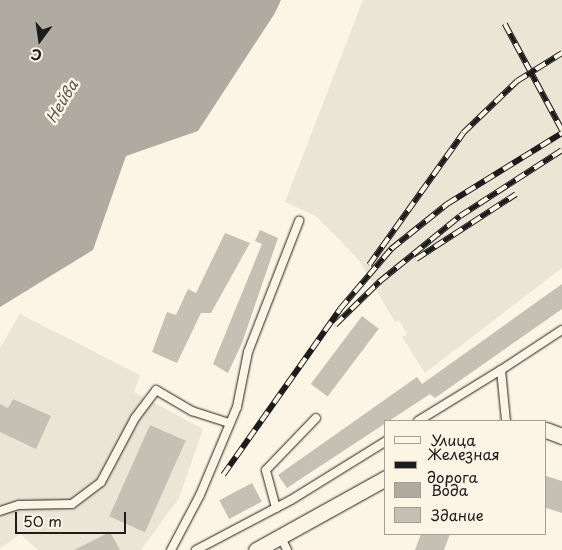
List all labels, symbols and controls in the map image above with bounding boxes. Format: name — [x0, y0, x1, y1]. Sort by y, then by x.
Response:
north arrow — [15, 15, 65, 65]
text: С — [29, 44, 44, 67]
water label: Нейва — [41, 76, 81, 126]
legend — [384, 420, 547, 535]
text: Улица — [431, 428, 476, 451]
text: Железная дорога — [427, 442, 500, 488]
text: Вода — [431, 478, 468, 501]
scale bar — [18, 502, 129, 534]
text: Здание — [431, 503, 484, 526]
text: 50 m — [23, 509, 62, 532]

